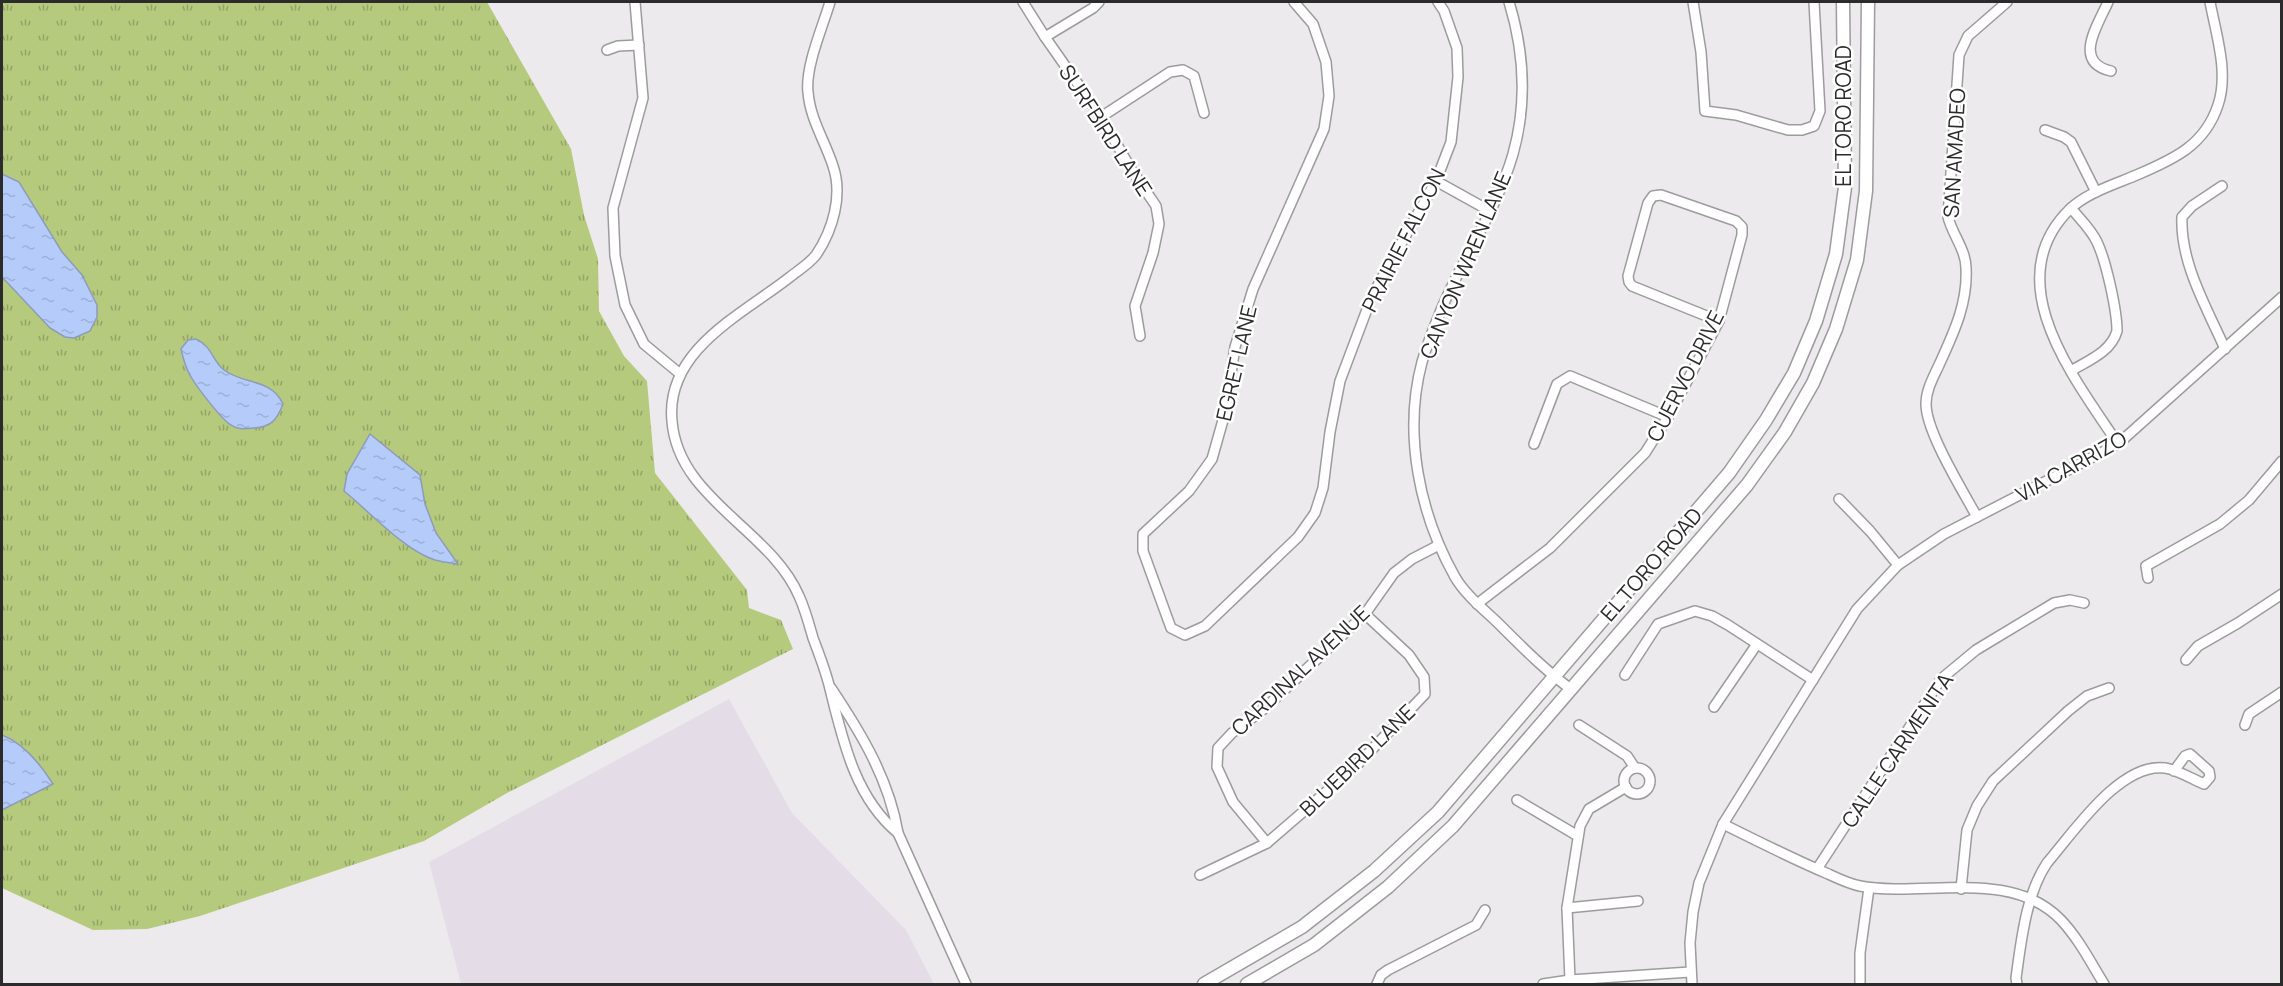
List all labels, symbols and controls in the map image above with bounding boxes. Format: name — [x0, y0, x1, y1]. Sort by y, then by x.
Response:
street label: EL TORO ROAD — [1829, 45, 1857, 187]
street label: SURFBIRD LANE — [1053, 59, 1159, 201]
street label: SAN AMADEO — [1937, 87, 1971, 219]
street label: PRAIRIE FALCON — [1355, 164, 1451, 316]
street label: CANYON WREN LANE — [1413, 167, 1517, 363]
street label: EGRET LANE — [1209, 302, 1263, 424]
street label: CUERVO DRIVE — [1640, 306, 1730, 446]
street label: VIA CARRIZO — [2011, 424, 2131, 508]
street label: EL TORO ROAD — [1594, 501, 1708, 627]
street label: CARDINAL AVENUE — [1225, 599, 1375, 741]
street label: CALLE CARMENITA — [1835, 667, 1959, 833]
street label: BLUEBIRD LANE — [1293, 698, 1421, 822]

